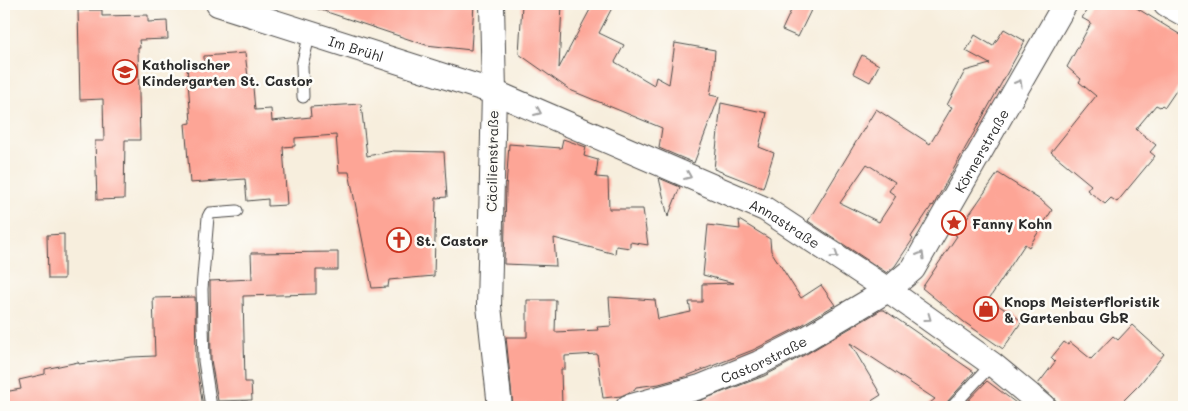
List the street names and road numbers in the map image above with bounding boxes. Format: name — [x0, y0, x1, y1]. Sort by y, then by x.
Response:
street label: Im Brühl — [326, 30, 386, 66]
street label: Körnerstraße — [949, 105, 1013, 196]
street label: Cäcilienstraße — [482, 110, 502, 212]
street label: Annastraße — [747, 194, 824, 252]
street label: Castorstraße — [717, 331, 810, 387]

